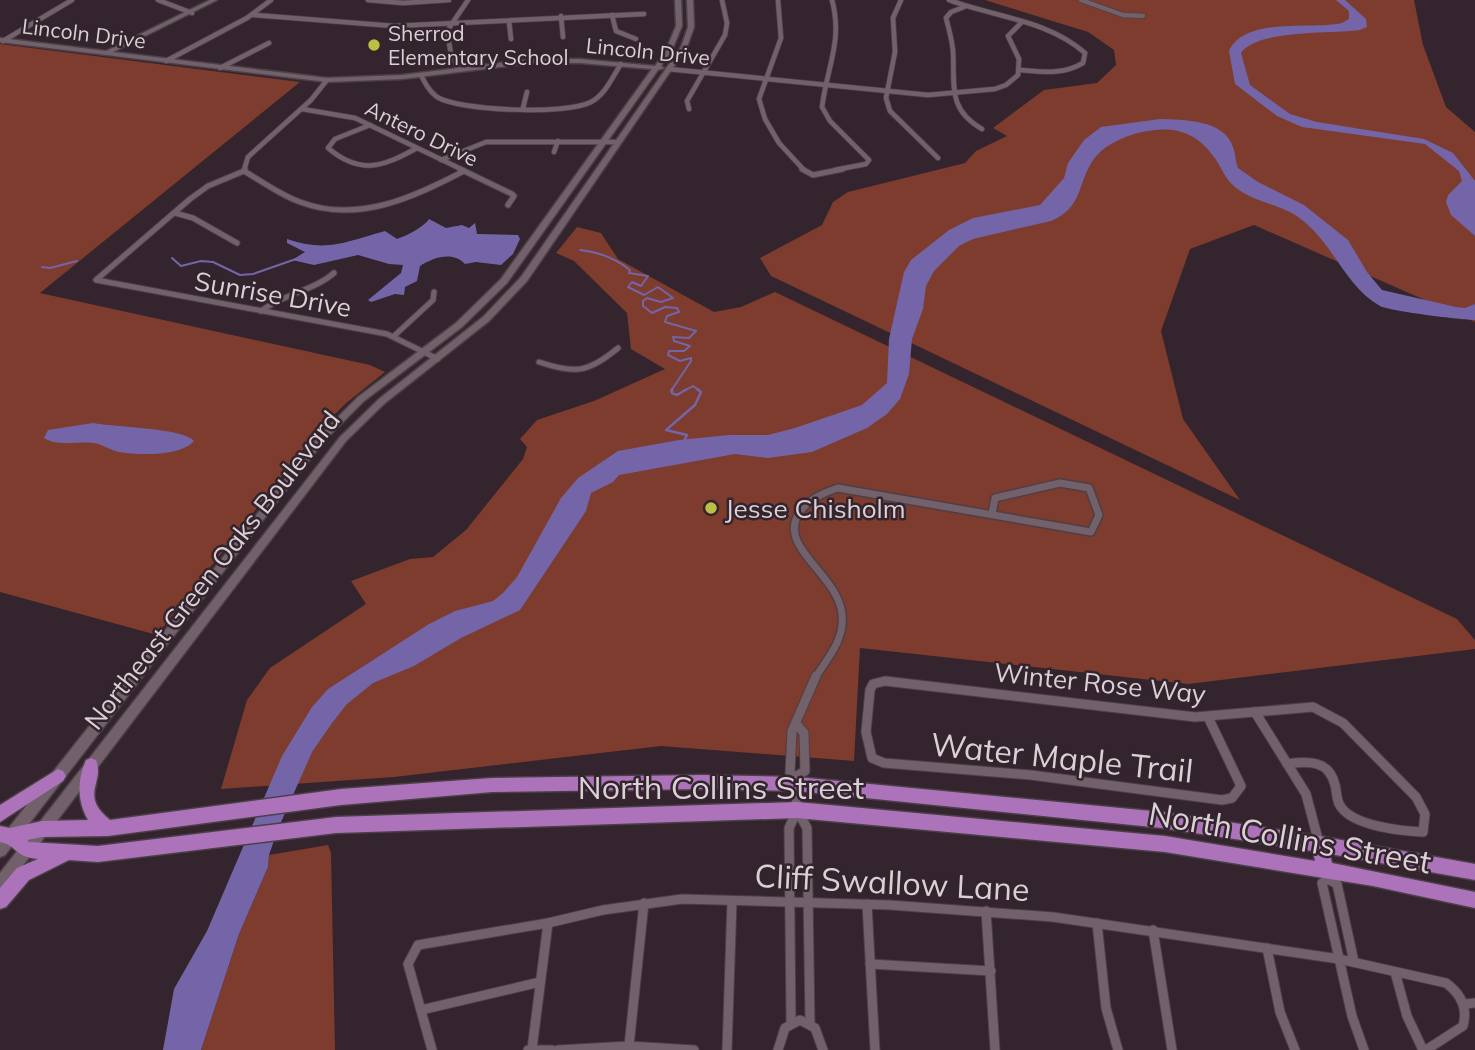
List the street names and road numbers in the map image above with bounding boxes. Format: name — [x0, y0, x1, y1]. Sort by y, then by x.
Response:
street label: Lincoln Drive — [21, 13, 147, 53]
street label: Lincoln Drive — [585, 32, 711, 70]
street label: Antero Drive — [361, 95, 483, 171]
street label: Sunrise Drive — [192, 264, 354, 324]
street label: Northeast Green Oaks Boulevard — [77, 404, 347, 736]
street label: Winter Rose Way — [992, 655, 1208, 711]
street label: Water Maple Trail — [929, 723, 1195, 791]
street label: North Collins Street — [578, 767, 864, 807]
street label: North Collins Street — [1146, 792, 1434, 882]
street label: Cliff Swallow Lane — [754, 855, 1030, 909]

